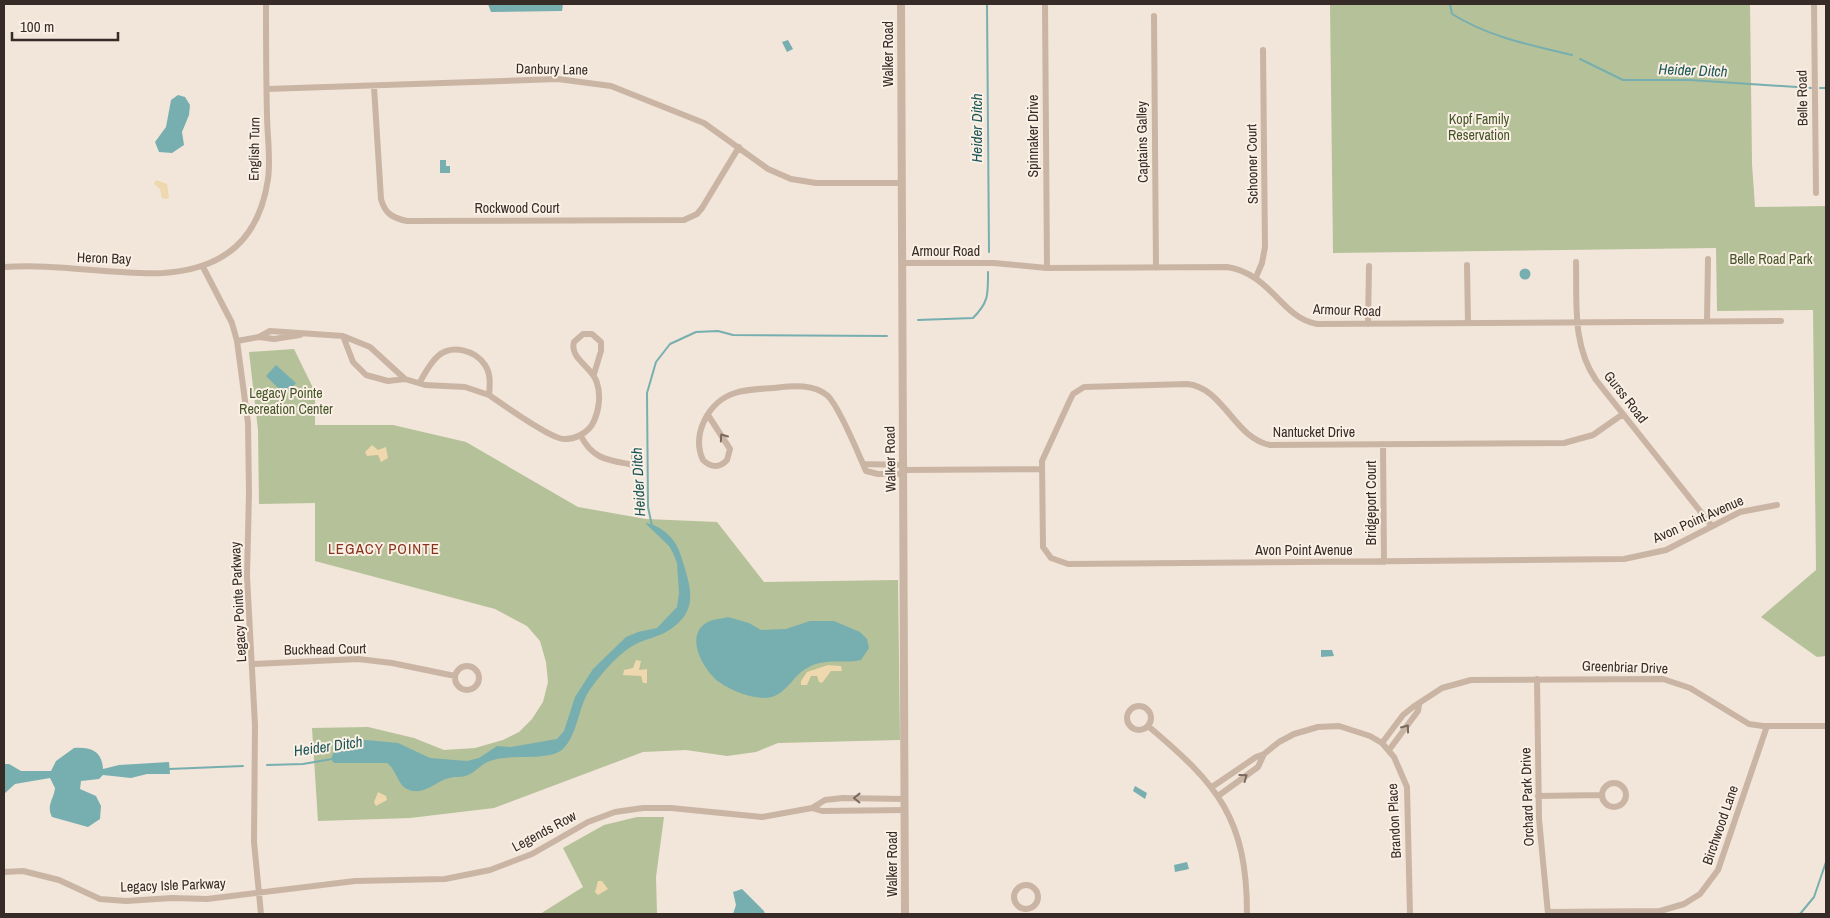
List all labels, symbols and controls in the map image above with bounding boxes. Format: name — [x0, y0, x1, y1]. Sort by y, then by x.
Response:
scale bar — [12, 10, 119, 42]
text: 100 m — [20, 16, 54, 37]
street label: Walker Road — [879, 21, 897, 87]
water label: Heider Ditch — [1658, 58, 1728, 82]
street label: Danbury Lane — [516, 59, 588, 79]
street label: Belle Road — [1793, 70, 1811, 126]
water label: Heider Ditch — [966, 93, 987, 163]
street label: Spinnaker Drive — [1024, 95, 1042, 177]
street label: Captains Galley — [1132, 101, 1152, 183]
park label: Kopf Family Reservation — [1448, 110, 1510, 144]
street label: English Turn — [244, 117, 264, 181]
street label: Schooner Court — [1242, 124, 1262, 204]
street label: Rockwood Court — [475, 199, 559, 217]
street label: Armour Road — [911, 242, 980, 260]
street label: Heron Bay — [77, 248, 132, 268]
park label: Belle Road Park — [1730, 250, 1813, 268]
street label: Armour Road — [1312, 300, 1381, 320]
street label: Gurss Road — [1600, 367, 1652, 427]
park label: Legacy Pointe Recreation Center — [239, 384, 333, 418]
street label: Nantucket Drive — [1273, 423, 1355, 441]
street label: Walker Road — [880, 426, 900, 492]
one-way arrow — [720, 433, 729, 443]
water label: Heider Ditch — [626, 447, 650, 517]
street label: Bridgeport Court — [1362, 461, 1380, 545]
street label: Avon Point Avenue — [1649, 491, 1746, 547]
district label: LEGACY POINTE — [328, 538, 440, 559]
street label: Legacy Pointe Parkway — [226, 541, 250, 663]
street label: Avon Point Avenue — [1254, 541, 1353, 559]
street label: Buckhead Court — [284, 639, 366, 659]
street label: Greenbriar Drive — [1582, 657, 1668, 677]
one-way arrow — [1400, 725, 1409, 734]
water label: Heider Ditch — [292, 731, 364, 761]
street label: Orchard Park Drive — [1516, 747, 1538, 847]
one-way arrow — [1238, 775, 1247, 783]
street label: Brandon Place — [1383, 783, 1405, 859]
street label: Birchwood Lane — [1698, 783, 1742, 867]
one-way arrow — [853, 793, 860, 803]
street label: Legends Row — [509, 806, 580, 855]
street label: Walker Road — [883, 831, 901, 897]
street label: Legacy Isle Parkway — [120, 874, 226, 896]

